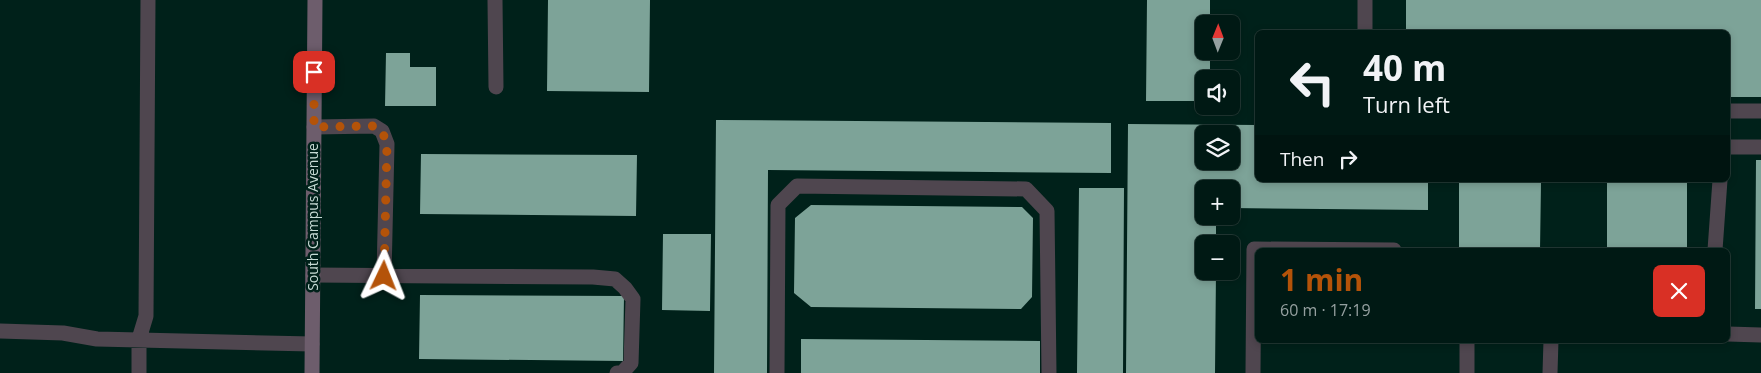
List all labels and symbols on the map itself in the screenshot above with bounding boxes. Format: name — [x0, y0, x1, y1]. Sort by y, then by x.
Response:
north arrow — [1195, 15, 1240, 60]
pin — [293, 51, 335, 93]
street label: South Campus Avenue — [303, 143, 322, 291]
position arrow — [357, 249, 409, 301]

